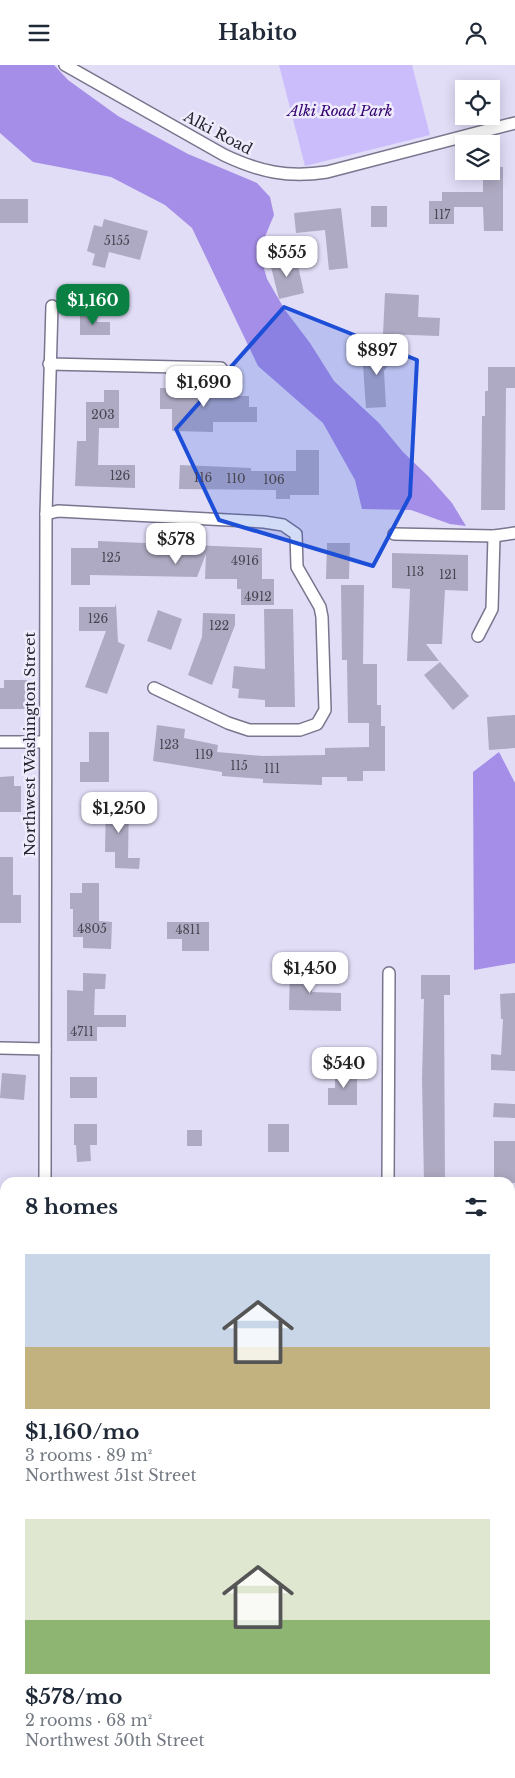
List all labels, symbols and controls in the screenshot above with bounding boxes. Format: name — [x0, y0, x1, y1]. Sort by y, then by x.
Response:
icon: menu — [25, 19, 53, 47]
text: Habito — [218, 19, 297, 46]
icon: person — [462, 19, 490, 47]
map controls — [455, 80, 500, 180]
button: locate — [455, 80, 500, 125]
park label: Alki Road Park — [286, 101, 392, 120]
street label: Alki Road — [180, 106, 256, 159]
button: layers — [455, 135, 500, 180]
house number: 117 — [434, 207, 451, 222]
house number: 5155 — [104, 233, 130, 248]
pin: $555 — [257, 235, 317, 278]
text: $555 — [268, 242, 306, 262]
pin: $1,160 — [52, 283, 134, 326]
text: $1,160 — [67, 290, 119, 310]
pin: $897 — [347, 333, 407, 376]
text: $897 — [357, 340, 397, 360]
pin: $1,690 — [163, 365, 245, 408]
text: $1,690 — [177, 372, 231, 392]
house number: 203 — [91, 407, 115, 422]
house number: 126 — [110, 468, 131, 483]
house number: 116 — [194, 470, 212, 485]
house number: 110 — [226, 471, 246, 486]
house number: 106 — [263, 472, 285, 487]
pin: $578 — [146, 523, 206, 565]
text: $578 — [157, 529, 195, 549]
house number: 125 — [101, 550, 121, 565]
house number: 4916 — [231, 553, 259, 568]
house number: 113 — [406, 564, 424, 579]
house number: 121 — [439, 567, 457, 582]
house number: 4912 — [244, 589, 272, 604]
house number: 126 — [88, 611, 109, 626]
house number: 122 — [209, 618, 229, 633]
street label: Northwest Washington Street — [20, 631, 39, 856]
house number: 123 — [159, 737, 179, 752]
house number: 119 — [195, 747, 213, 762]
house number: 115 — [230, 758, 248, 773]
house number: 111 — [264, 761, 280, 776]
pin: $1,250 — [78, 791, 160, 834]
text: $1,250 — [92, 798, 146, 818]
house number: 4805 — [77, 921, 107, 936]
house number: 4811 — [176, 922, 201, 937]
pin: $1,450 — [269, 951, 351, 994]
text: $1,450 — [283, 958, 337, 978]
house number: 4711 — [70, 1024, 94, 1039]
pin: $540 — [314, 1047, 374, 1089]
text: $540 — [323, 1053, 365, 1073]
icon: filters — [462, 1193, 490, 1221]
text: 8 homes — [25, 1194, 118, 1220]
icon: home — [213, 1287, 303, 1377]
text: $1,160/mo — [25, 1419, 139, 1445]
text: 3 rooms · 89 m² — [25, 1445, 152, 1465]
text: Northwest 51st Street — [25, 1465, 196, 1485]
icon: home — [213, 1552, 303, 1642]
text: $578/mo — [25, 1684, 122, 1710]
text: 2 rooms · 68 m² — [25, 1710, 152, 1730]
text: Northwest 50th Street — [25, 1730, 205, 1750]

